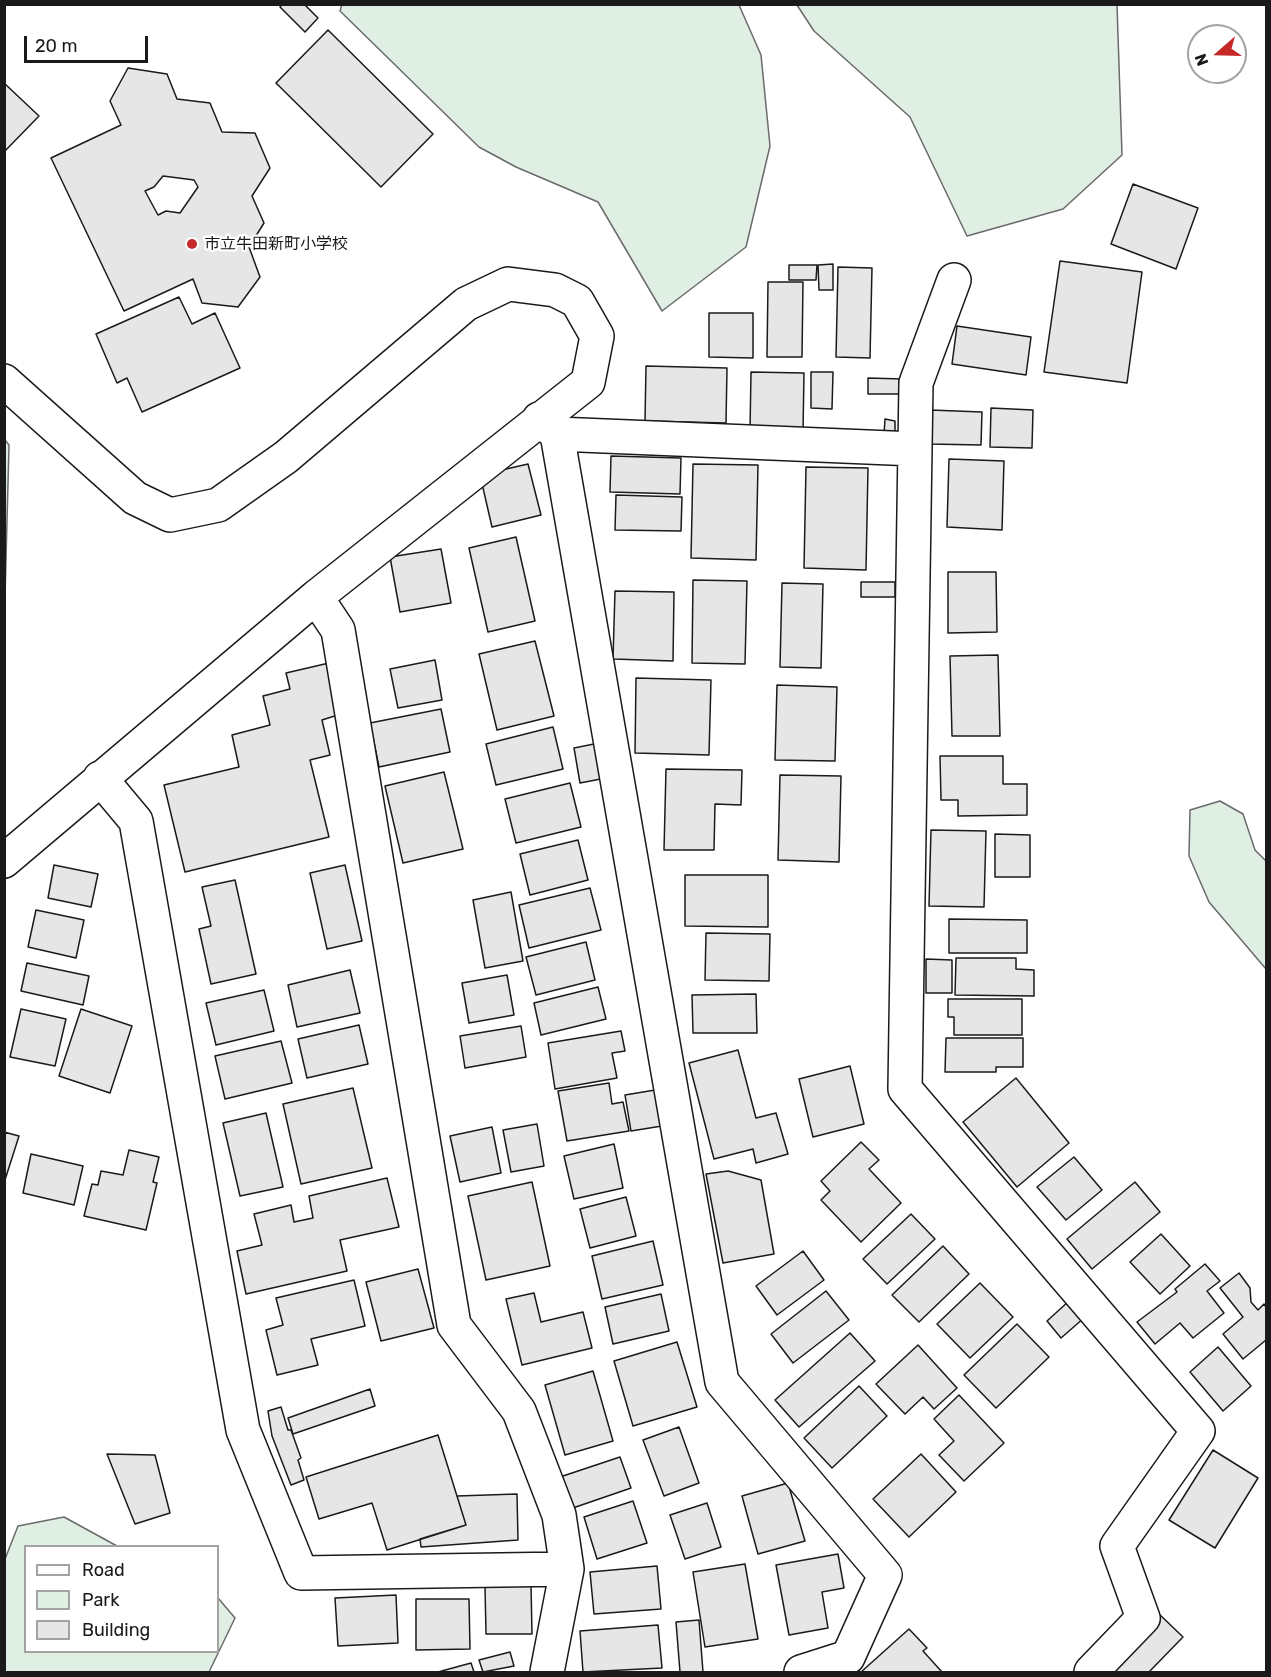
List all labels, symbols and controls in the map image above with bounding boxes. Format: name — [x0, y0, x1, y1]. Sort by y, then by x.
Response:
scale bar — [27, 24, 152, 62]
north arrow — [1187, 24, 1247, 84]
text: 20 m — [35, 35, 77, 57]
text: N — [1191, 51, 1212, 68]
place label: 市立牛田新町小学校 — [204, 234, 348, 254]
marker: 市立牛田新町小学校 — [185, 237, 199, 251]
legend — [24, 1545, 219, 1653]
text: Road — [82, 1559, 125, 1581]
text: Park — [82, 1589, 119, 1611]
text: Building — [82, 1619, 150, 1641]

